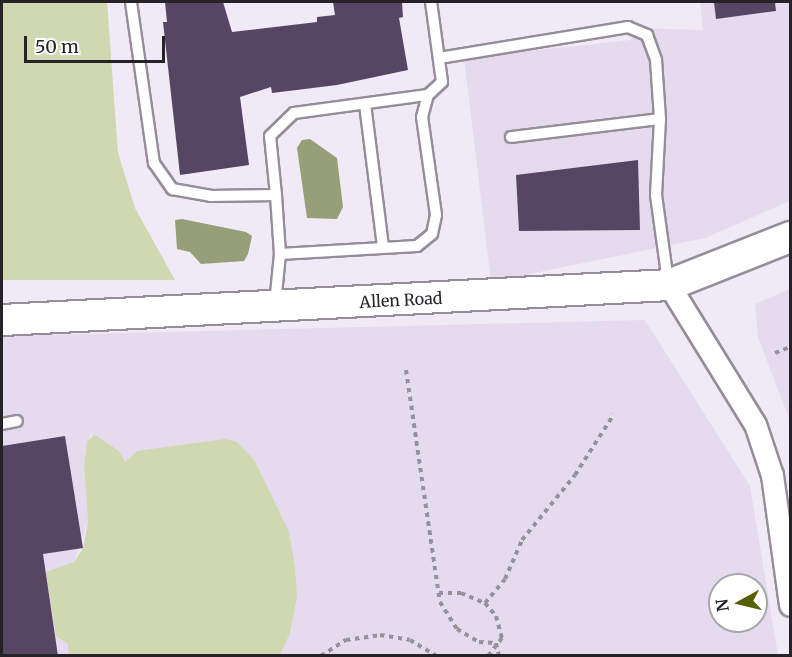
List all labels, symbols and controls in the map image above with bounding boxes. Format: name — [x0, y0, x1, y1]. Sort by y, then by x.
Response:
scale bar — [27, 24, 168, 62]
text: 50 m — [35, 35, 79, 58]
street label: Allen Road — [359, 288, 443, 312]
north arrow — [708, 573, 768, 633]
text: N — [711, 598, 733, 613]

